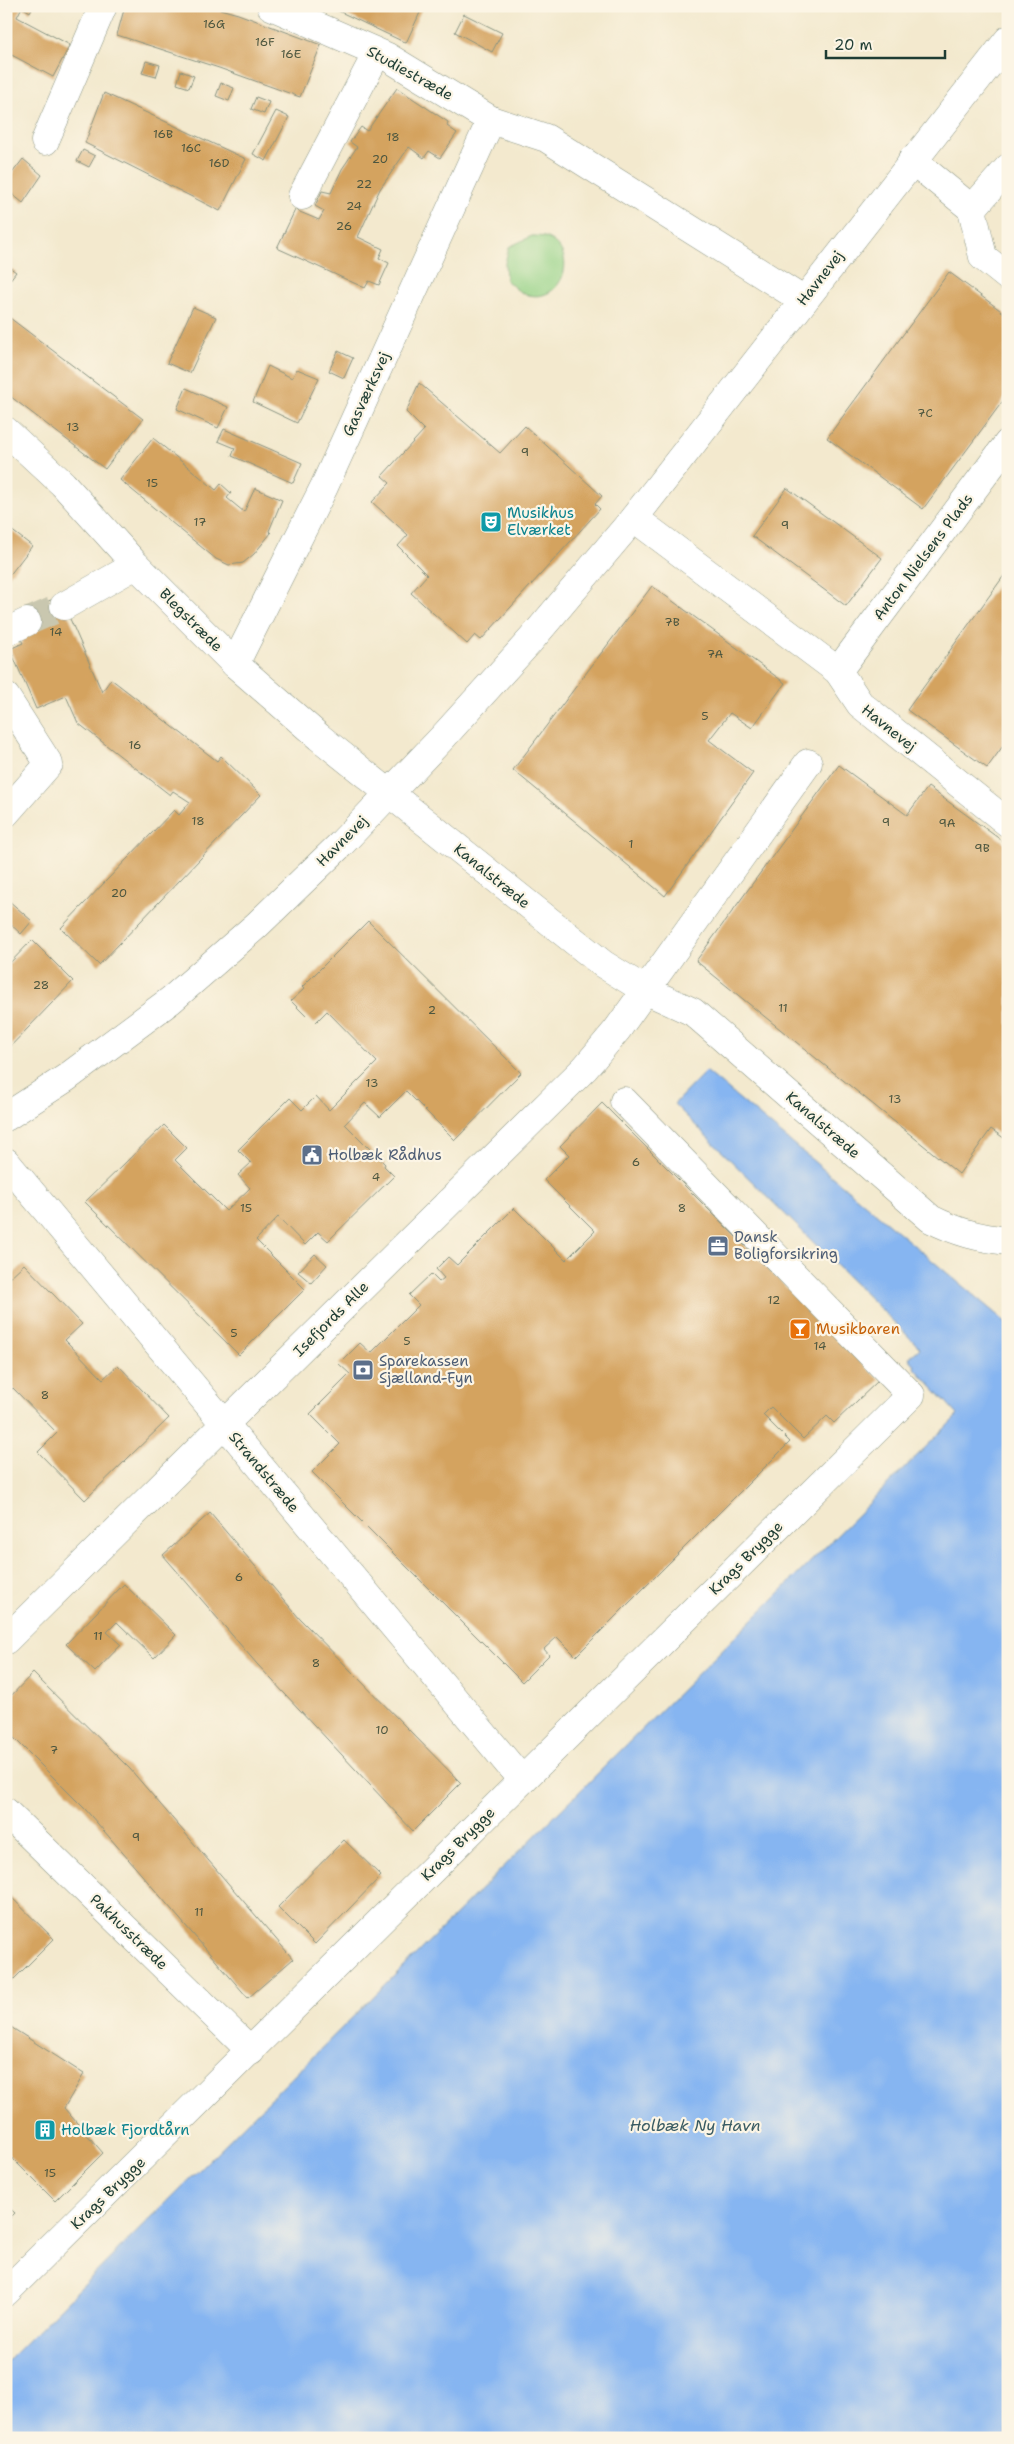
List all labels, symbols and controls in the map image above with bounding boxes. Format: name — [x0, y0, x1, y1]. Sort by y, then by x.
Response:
house number: 16G — [203, 16, 225, 32]
scale bar — [826, 28, 945, 60]
house number: 16F — [255, 34, 275, 50]
text: 20 m — [834, 35, 873, 55]
street label: Studiestræde — [363, 41, 457, 105]
house number: 16E — [281, 46, 301, 62]
house number: 16B — [153, 126, 173, 142]
house number: 18 — [386, 129, 400, 145]
house number: 16C — [181, 140, 201, 156]
house number: 20 — [372, 151, 388, 167]
house number: 16D — [209, 155, 229, 171]
house number: 22 — [356, 176, 372, 192]
house number: 24 — [346, 198, 362, 214]
house number: 26 — [336, 218, 352, 234]
street label: Havnevej — [792, 246, 848, 310]
street label: Gasværksvej — [338, 349, 394, 439]
house number: 7C — [917, 405, 933, 421]
house number: 13 — [67, 419, 79, 435]
house number: 9 — [521, 444, 529, 460]
house number: 15 — [146, 475, 158, 491]
street label: Anton Nielsens Plads — [869, 489, 977, 625]
place label: Musikhus Elværket — [507, 503, 574, 540]
theatre icon: Musikhus Elværket — [479, 510, 503, 534]
house number: 17 — [194, 514, 206, 530]
house number: 9 — [781, 517, 789, 533]
street label: Blegstræde — [155, 584, 227, 656]
house number: 7B — [664, 614, 680, 630]
house number: 14 — [50, 624, 62, 640]
house number: 7A — [707, 646, 724, 662]
street label: Havnevej — [857, 700, 921, 756]
house number: 5 — [701, 708, 709, 724]
house number: 16 — [128, 737, 142, 753]
street label: Havnevej — [312, 811, 372, 871]
house number: 18 — [191, 813, 205, 829]
house number: 9 — [882, 814, 890, 830]
house number: 9A — [938, 815, 956, 831]
house number: 1 — [628, 836, 634, 852]
street label: Kanalstræde — [450, 839, 534, 913]
house number: 9B — [974, 840, 990, 856]
house number: 20 — [111, 885, 127, 901]
house number: 28 — [33, 977, 49, 993]
house number: 11 — [778, 1000, 788, 1016]
house number: 2 — [428, 1002, 436, 1018]
house number: 13 — [366, 1075, 378, 1091]
street label: Kanalstræde — [781, 1087, 865, 1163]
house number: 13 — [889, 1091, 901, 1107]
public building icon: Holbæk Rådhus — [300, 1143, 324, 1167]
place label: Holbæk Rådhus — [328, 1145, 442, 1165]
house number: 6 — [632, 1154, 640, 1170]
house number: 4 — [372, 1169, 380, 1185]
house number: 15 — [240, 1200, 252, 1216]
house number: 8 — [678, 1200, 686, 1216]
place label: Dansk Boligforsikring — [734, 1227, 838, 1264]
office icon: Dansk Boligforsikring — [706, 1234, 730, 1258]
street label: Isefjords Alle — [289, 1277, 373, 1361]
house number: 12 — [768, 1292, 780, 1308]
bar icon: Musikbaren — [788, 1317, 812, 1341]
place label: Musikbaren — [816, 1319, 900, 1339]
house number: 5 — [230, 1325, 238, 1341]
house number: 5 — [403, 1333, 411, 1349]
house number: 14 — [814, 1338, 826, 1354]
place label: Sparekassen Sjælland-Fyn — [379, 1351, 473, 1388]
bank icon: Sparekassen Sjælland-Fyn — [351, 1358, 375, 1382]
house number: 8 — [41, 1387, 49, 1403]
street label: Strandstræde — [224, 1427, 304, 1517]
street label: Krags Brygge — [705, 1517, 787, 1599]
house number: 6 — [235, 1569, 243, 1585]
house number: 11 — [93, 1628, 103, 1644]
house number: 8 — [312, 1655, 320, 1671]
house number: 10 — [375, 1722, 389, 1738]
house number: 7 — [50, 1742, 58, 1758]
street label: Krags Brygge — [417, 1803, 499, 1885]
house number: 9 — [132, 1829, 140, 1845]
street label: Pakhusstræde — [86, 1890, 172, 1974]
house number: 11 — [194, 1904, 204, 1920]
water label: Holbæk Ny Havn — [630, 2115, 760, 2136]
building icon: Holbæk Fjordtårn — [33, 2118, 57, 2142]
place label: Holbæk Fjordtårn — [61, 2120, 189, 2140]
street label: Krags Brygge — [66, 2152, 150, 2234]
house number: 15 — [44, 2165, 56, 2181]

